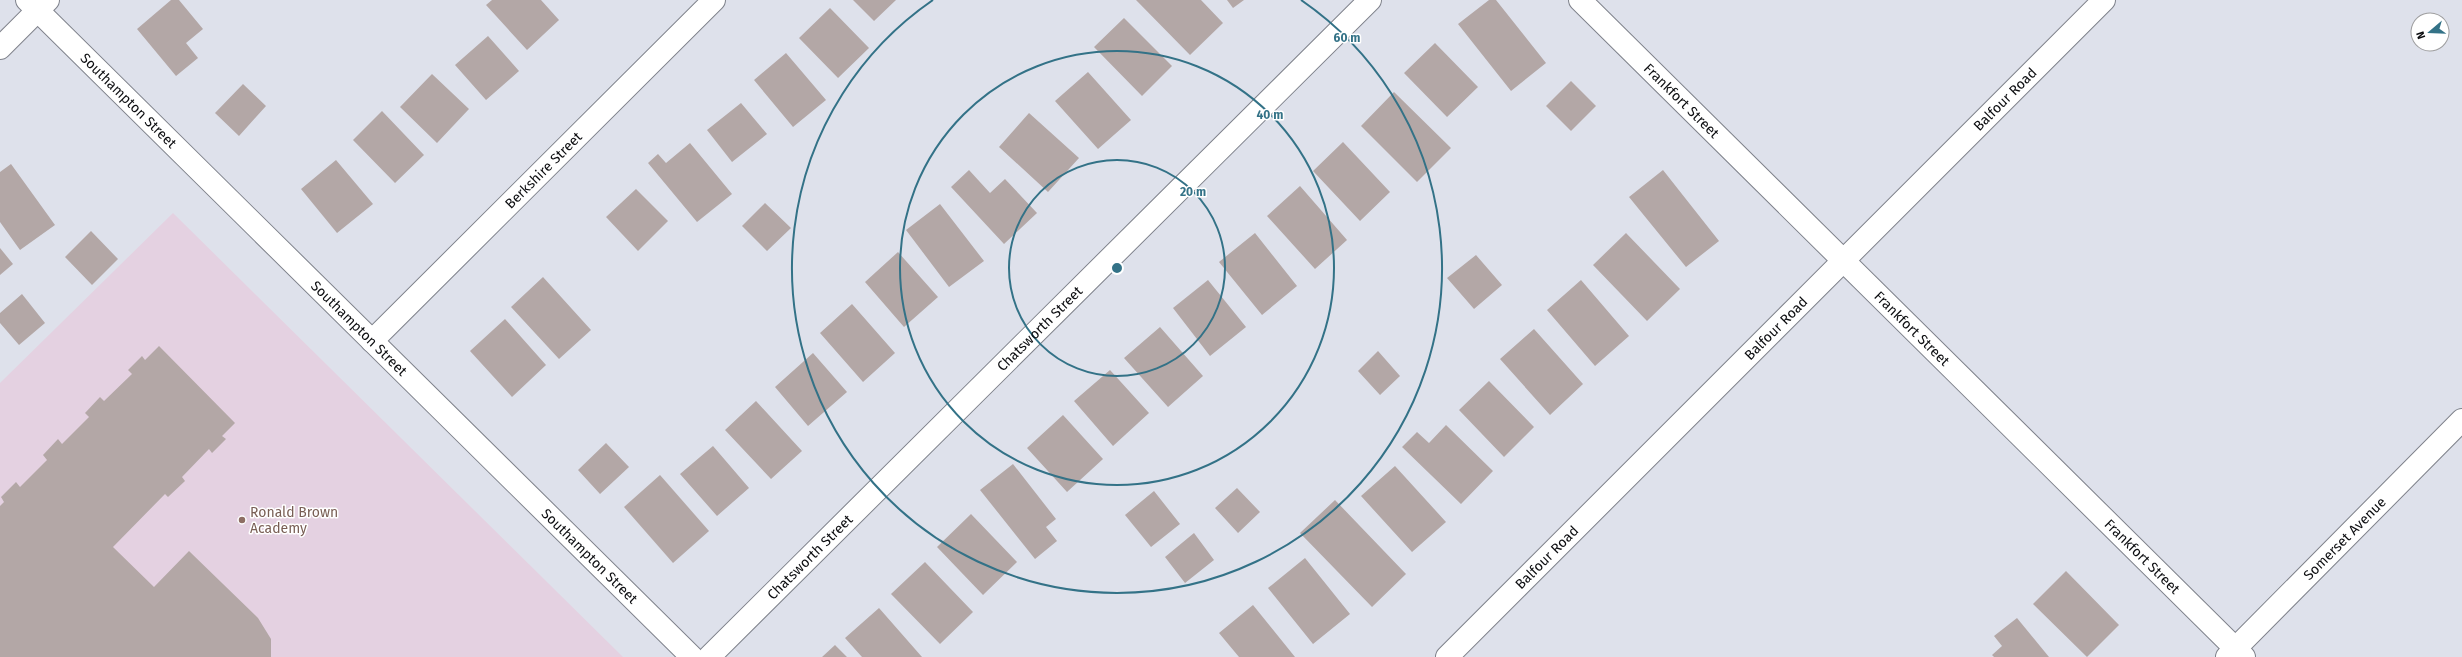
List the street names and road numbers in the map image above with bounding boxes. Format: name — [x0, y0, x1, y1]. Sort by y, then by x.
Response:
street label: Southampton Street — [77, 50, 181, 153]
street label: Frankfort Street — [1640, 60, 1723, 143]
street label: Balfour Road — [1970, 64, 2040, 135]
street label: Berkshire Street — [502, 128, 586, 212]
street label: Southampton Street — [307, 277, 411, 380]
street label: Chatsworth Street — [994, 282, 1087, 375]
street label: Frankfort Street — [1870, 288, 1954, 370]
street label: Balfour Road — [1741, 293, 1811, 364]
street label: Somerset Avenue — [2300, 494, 2390, 584]
street label: Southampton Street — [538, 505, 642, 608]
street label: Chatsworth Street — [764, 510, 857, 603]
street label: Frankfort Street — [2101, 516, 2184, 598]
street label: Balfour Road — [1512, 522, 1582, 593]

